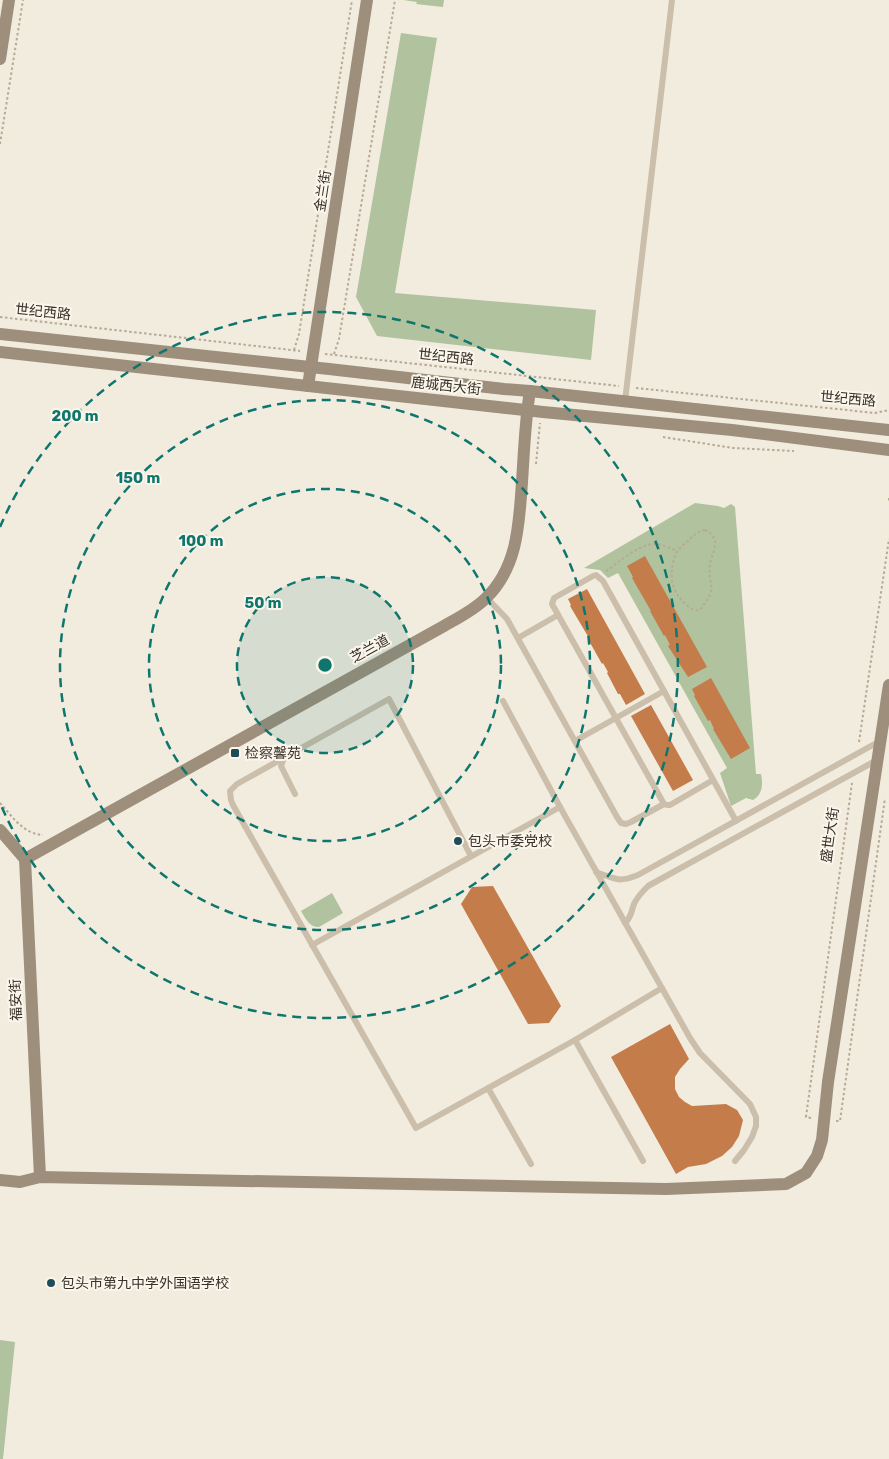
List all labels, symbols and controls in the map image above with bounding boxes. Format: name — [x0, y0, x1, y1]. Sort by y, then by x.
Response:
street label: 金兰街 — [311, 169, 335, 213]
street label: 世纪西路 — [14, 301, 72, 323]
street label: 世纪西路 — [417, 346, 475, 368]
street label: 鹿城西大街 — [410, 374, 482, 398]
street label: 世纪西路 — [819, 388, 877, 410]
text: 200 m — [51, 407, 99, 425]
text: 150 m — [116, 469, 160, 487]
text: 100 m — [179, 532, 223, 550]
text: 50 m — [245, 594, 281, 612]
street label: 芝兰道 — [348, 631, 392, 667]
centre of rings — [316, 656, 334, 674]
place label: 检察馨苑 — [245, 745, 301, 762]
marker: 检察馨苑 — [229, 747, 241, 759]
street label: 盛世大街 — [818, 806, 842, 864]
place label: 包头市委党校 — [468, 833, 552, 850]
marker: 包头市委党校 — [452, 835, 464, 847]
street label: 福安街 — [7, 979, 25, 1021]
place label: 包头市第九中学外国语学校 — [61, 1275, 229, 1292]
marker: 包头市第九中学外国语学校 — [45, 1277, 57, 1289]

